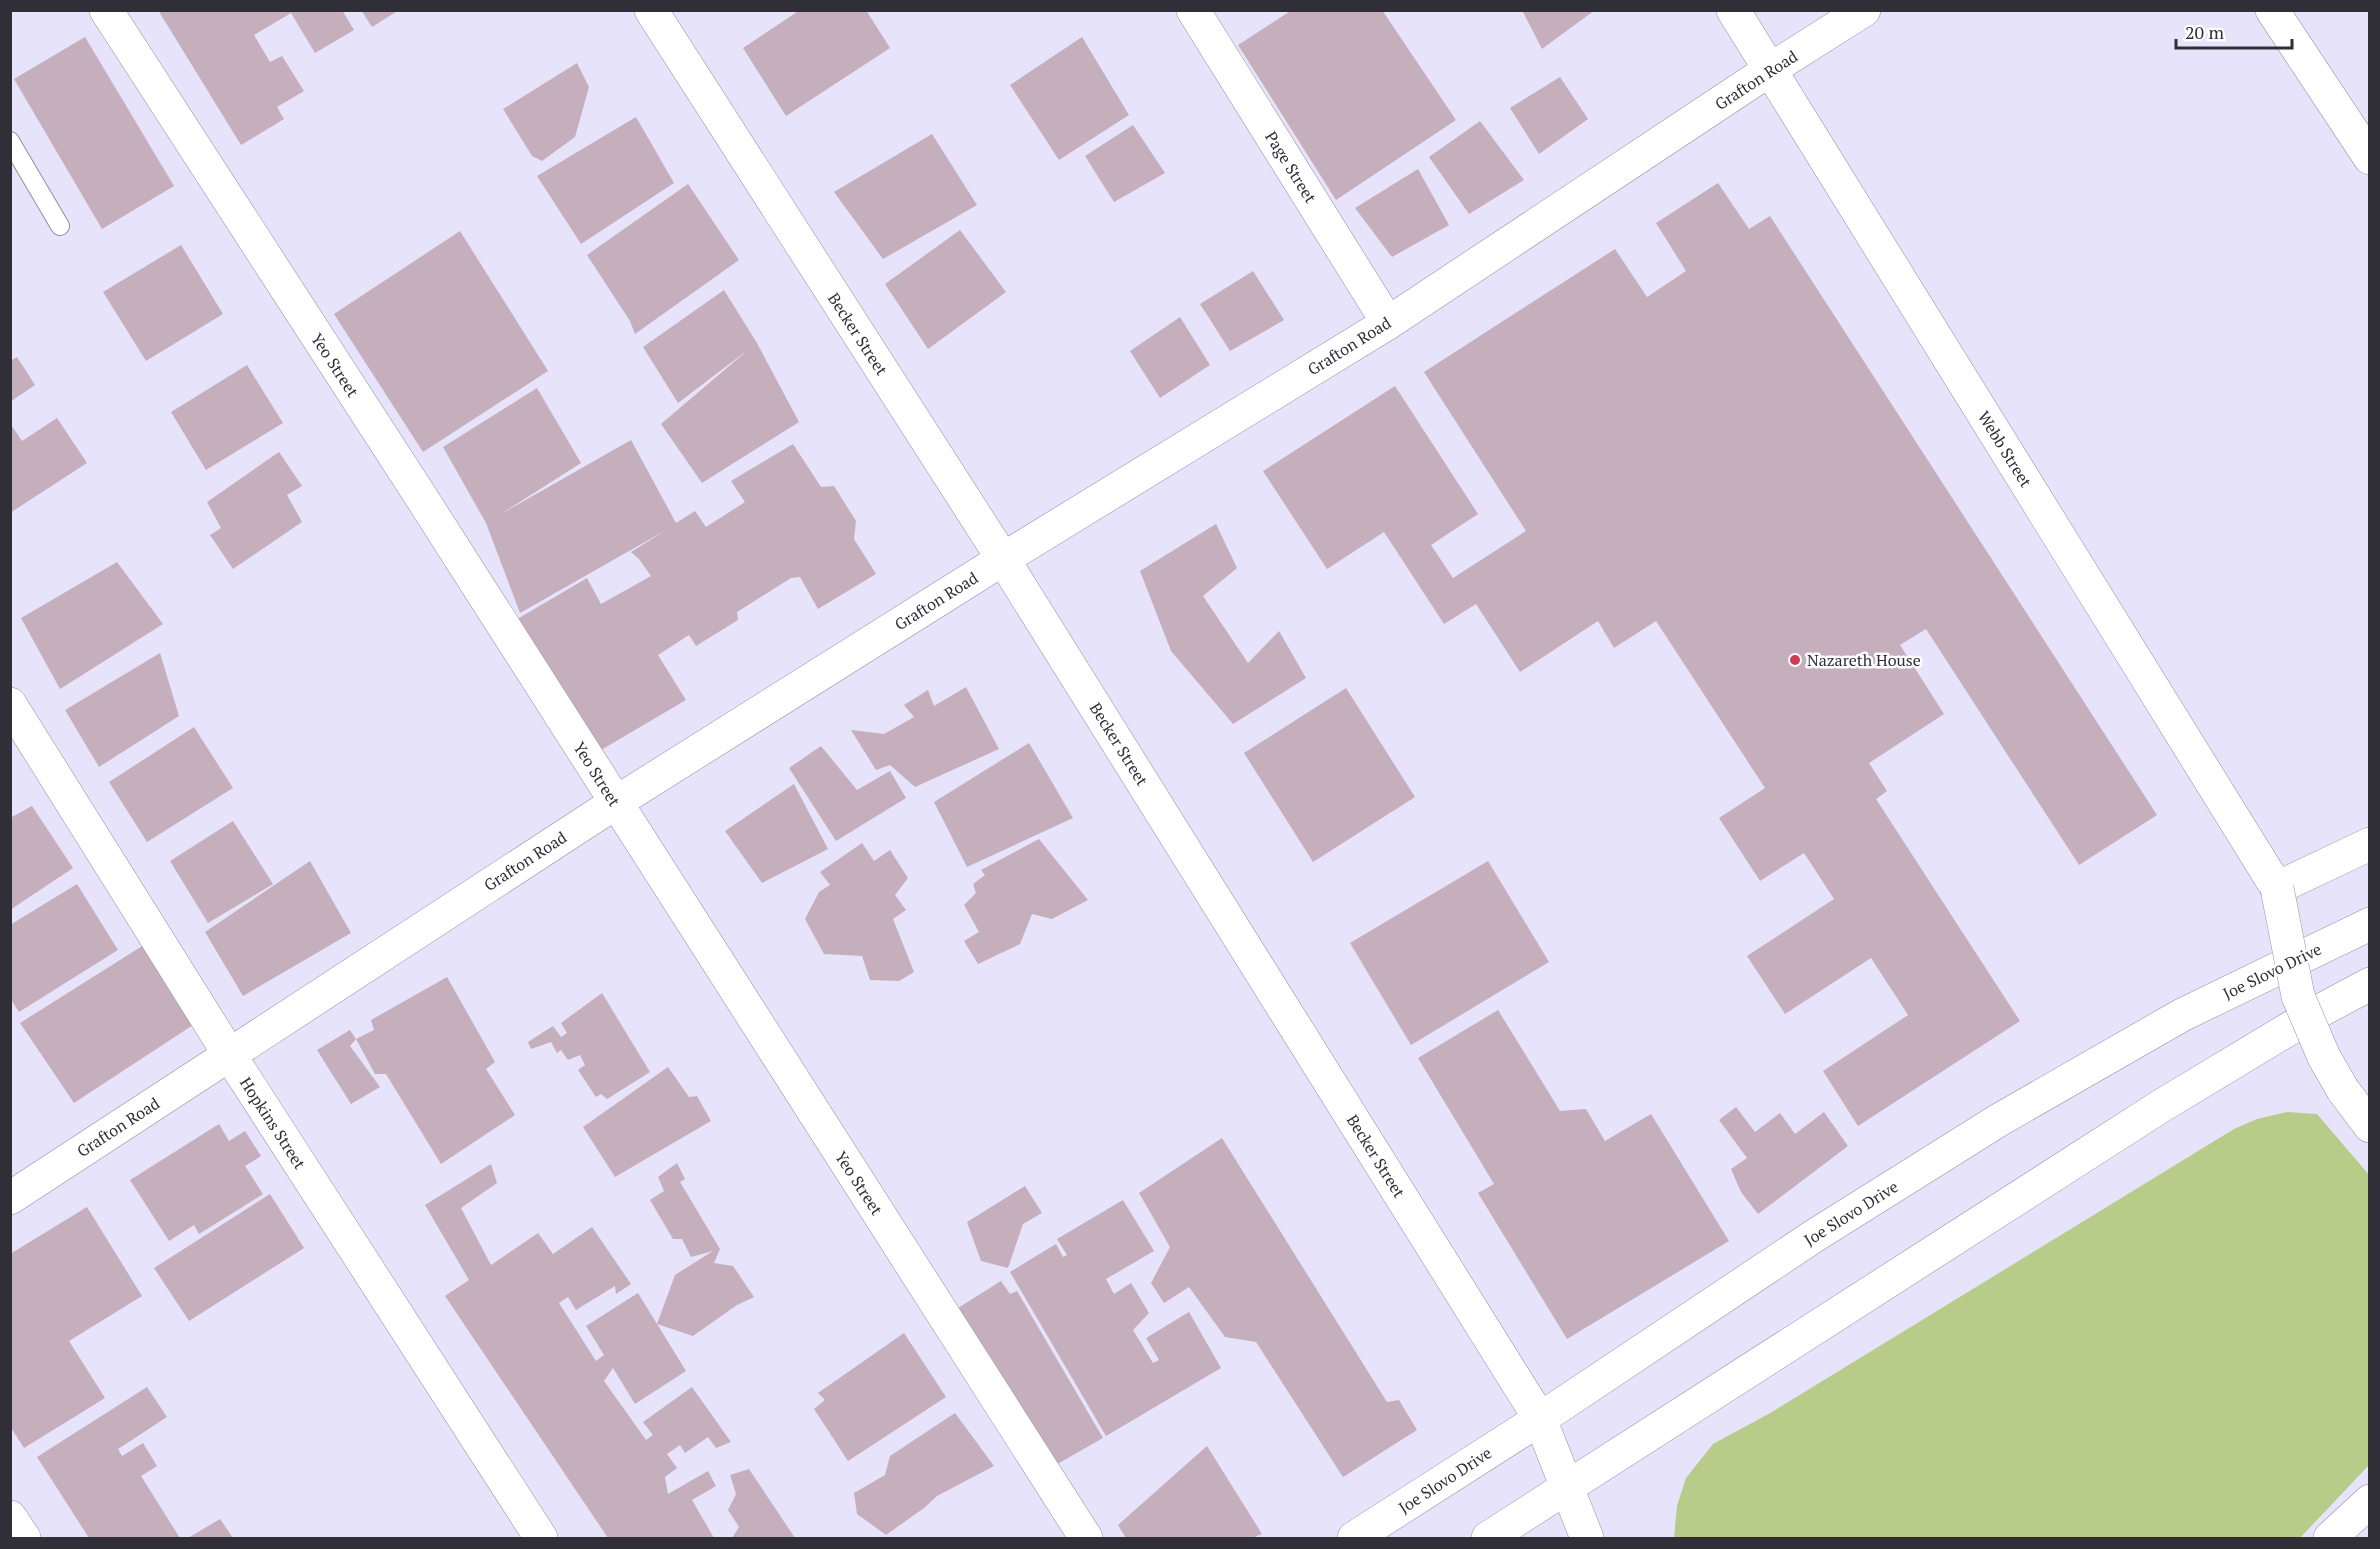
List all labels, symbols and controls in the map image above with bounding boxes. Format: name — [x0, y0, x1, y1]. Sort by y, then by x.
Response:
scale bar — [2176, 12, 2292, 50]
text: 20 m — [2185, 20, 2225, 44]
street label: Grafton Road — [1710, 45, 1802, 115]
street label: Page Street — [1260, 127, 1322, 207]
street label: Becker Street — [823, 289, 893, 380]
street label: Grafton Road — [1303, 312, 1395, 380]
street label: Yeo Street — [306, 329, 364, 401]
street label: Webb Street — [1973, 407, 2037, 491]
street label: Grafton Road — [890, 567, 982, 635]
place label: Nazareth House — [1807, 649, 1921, 671]
marker: Nazareth House — [1788, 653, 1802, 667]
street label: Becker Street — [1085, 698, 1153, 790]
street label: Yeo Street — [569, 738, 626, 811]
street label: Grafton Road — [479, 826, 571, 896]
street label: Joe Slovo Drive — [2219, 938, 2325, 1004]
street label: Hopkins Street — [235, 1073, 311, 1173]
street label: Grafton Road — [72, 1092, 164, 1162]
street label: Becker Street — [1342, 1110, 1410, 1202]
street label: Yeo Street — [830, 1147, 888, 1219]
street label: Joe Slovo Drive — [1800, 1175, 1902, 1251]
street label: Joe Slovo Drive — [1394, 1442, 1496, 1518]

